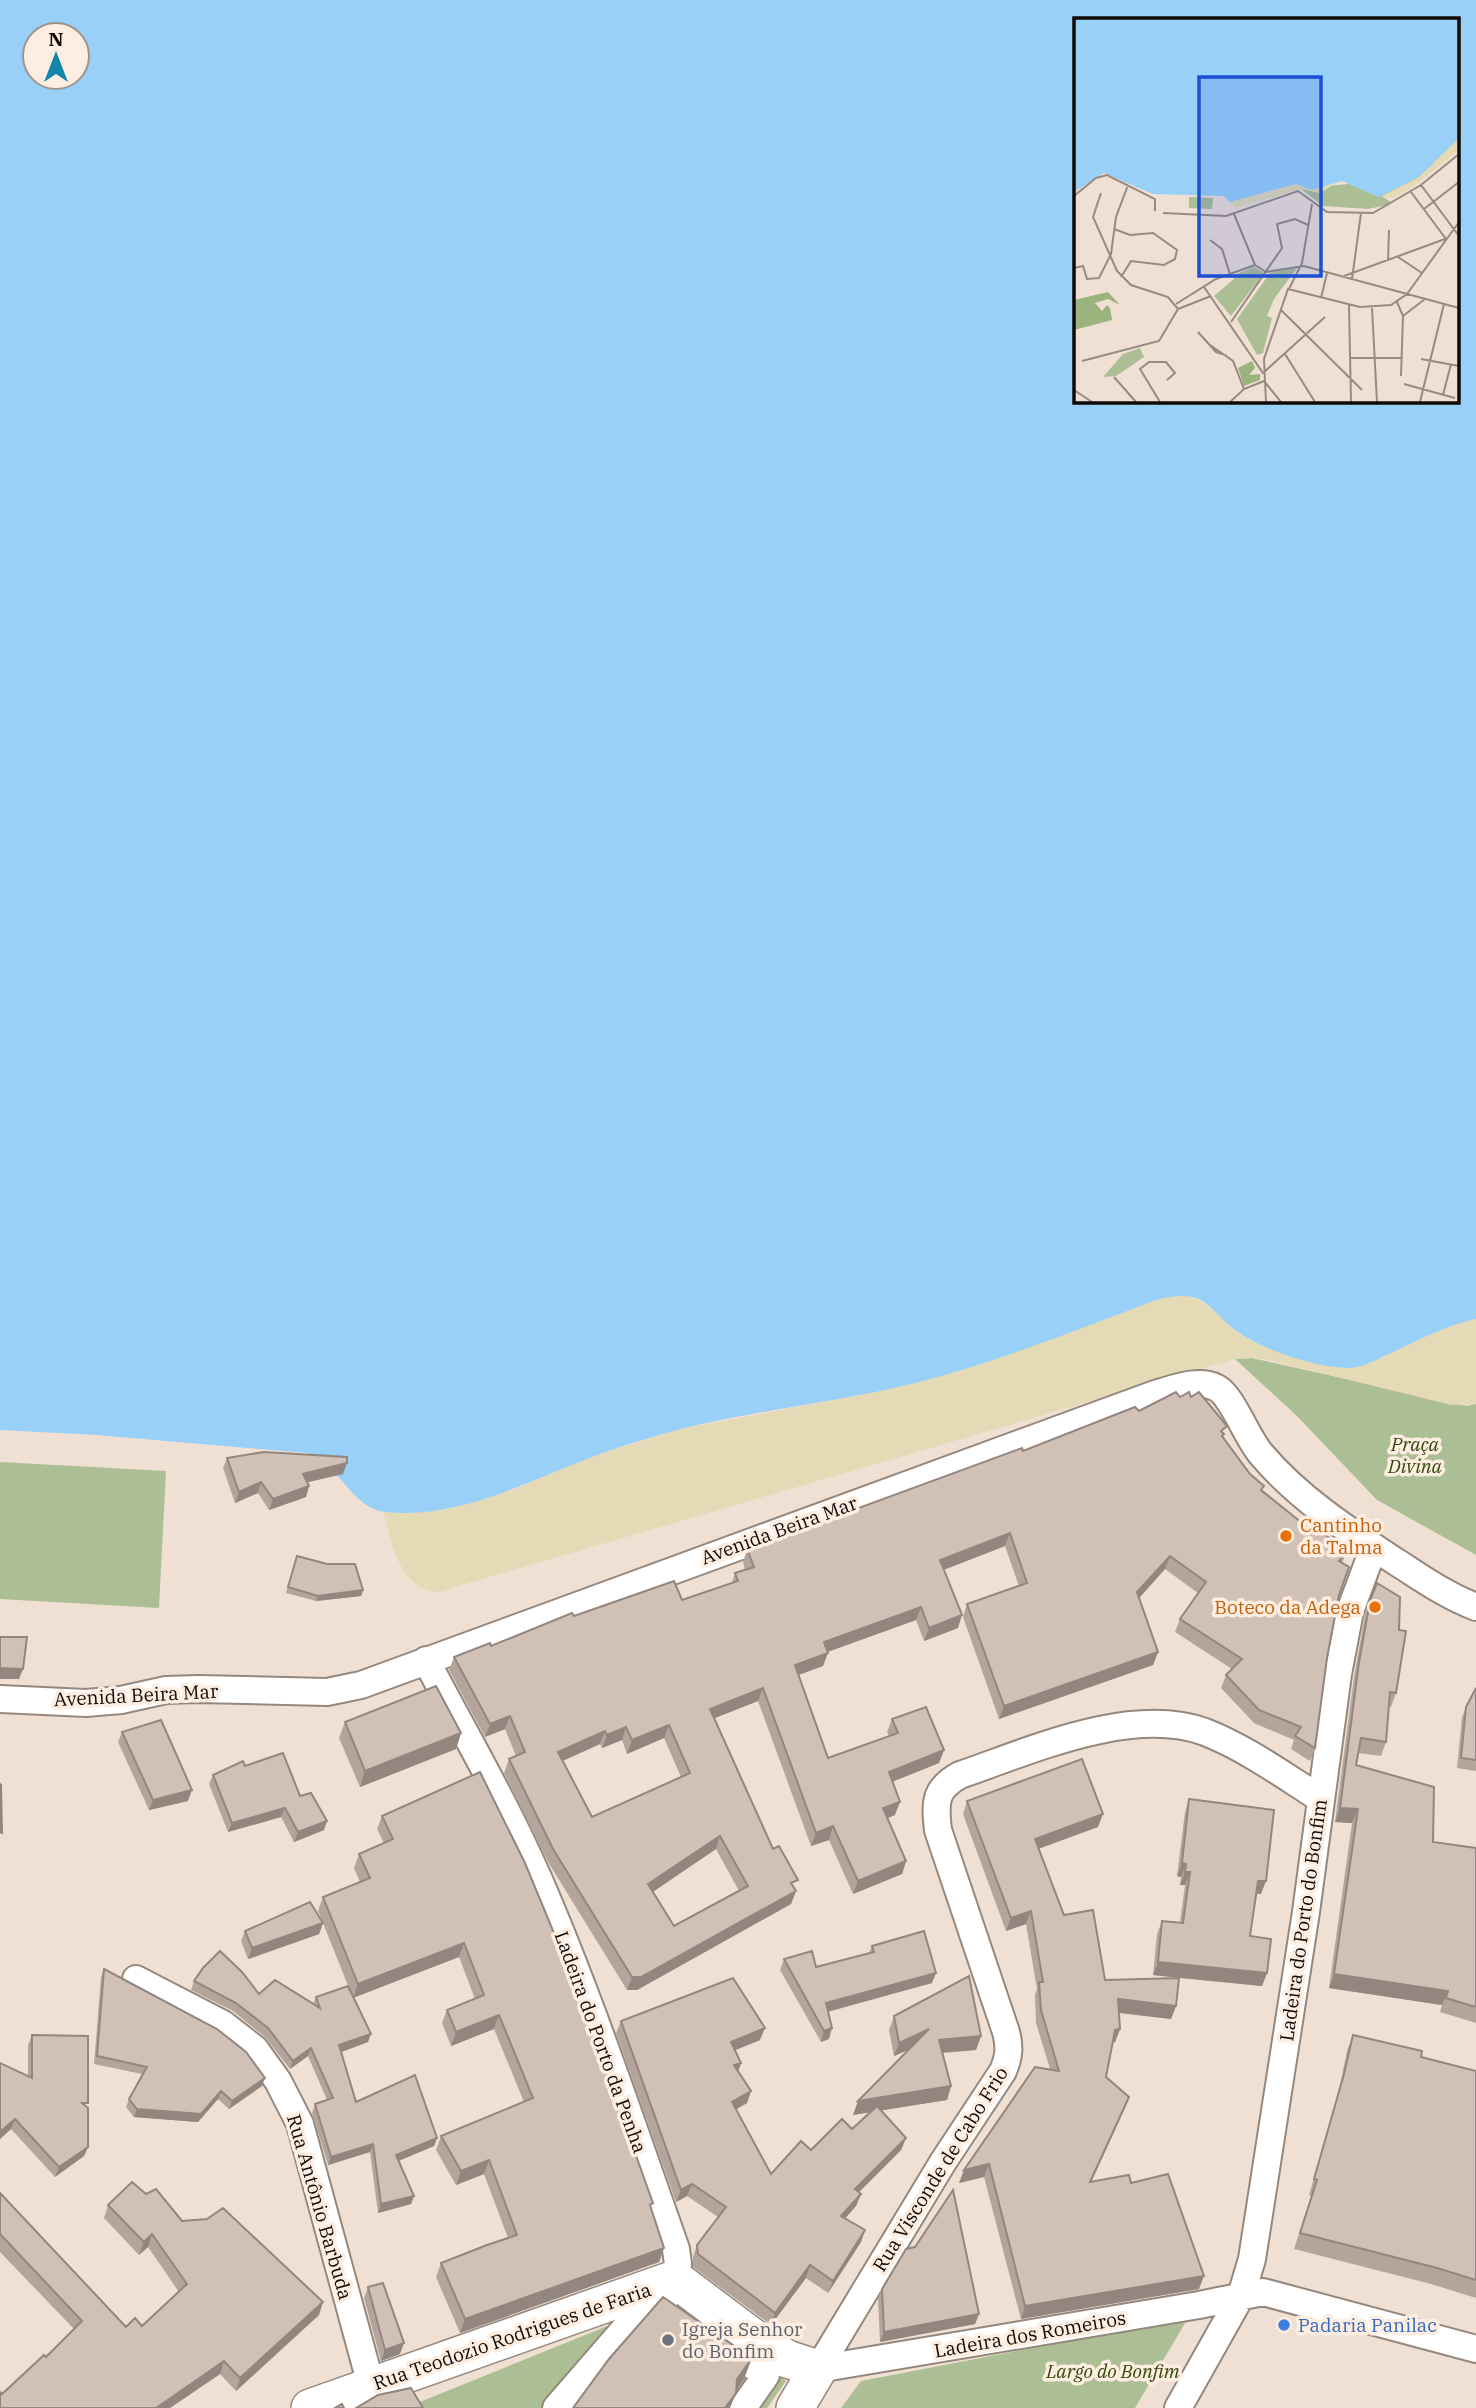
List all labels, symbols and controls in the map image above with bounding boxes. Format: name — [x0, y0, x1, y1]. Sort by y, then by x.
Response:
inset map — [1074, 18, 1458, 402]
north arrow — [21, 21, 91, 91]
text: N — [48, 27, 64, 51]
park label: Praça Divina — [1387, 1432, 1443, 1478]
street label: Avenida Beira Mar — [698, 1490, 861, 1569]
place label: Cantinho da Talma — [1300, 1513, 1383, 1559]
marker: Cantinho da Talma — [1278, 1528, 1294, 1544]
place label: Boteco da Adega — [1214, 1595, 1361, 1619]
marker: Boteco da Adega — [1367, 1599, 1383, 1615]
street label: Avenida Beira Mar — [53, 1679, 219, 1711]
street label: Ladeira do Porto do Bonfim — [1274, 1797, 1332, 2043]
street label: Ladeira do Porto da Penha — [550, 1928, 652, 2156]
street label: Rua Visconde de Cabo Frio — [867, 2062, 1013, 2276]
street label: Rua Antônio Barbuda — [282, 2112, 358, 2302]
street label: Rua Teodozio Rodrigues de Faria — [370, 2277, 654, 2395]
street label: Ladeira dos Romeiros — [932, 2305, 1128, 2363]
place label: Padaria Panilac — [1298, 2313, 1437, 2337]
place label: Igreja Senhor do Bonfim — [682, 2317, 803, 2363]
marker: Padaria Panilac — [1276, 2317, 1292, 2333]
marker: Igreja Senhor do Bonfim — [660, 2332, 676, 2348]
park label: Largo do Bonfim — [1045, 2359, 1180, 2383]

